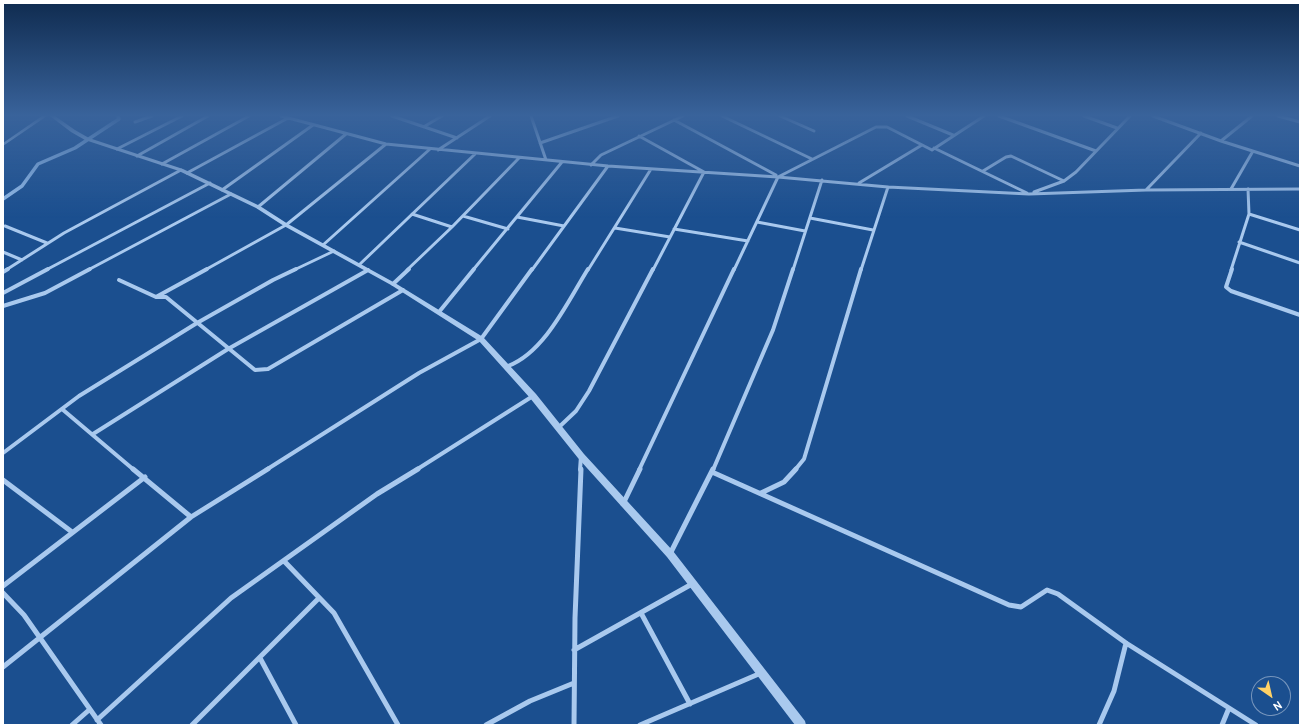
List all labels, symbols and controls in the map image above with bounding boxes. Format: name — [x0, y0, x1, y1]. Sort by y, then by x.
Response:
north arrow — [1251, 676, 1291, 716]
text: N — [1270, 697, 1284, 713]

